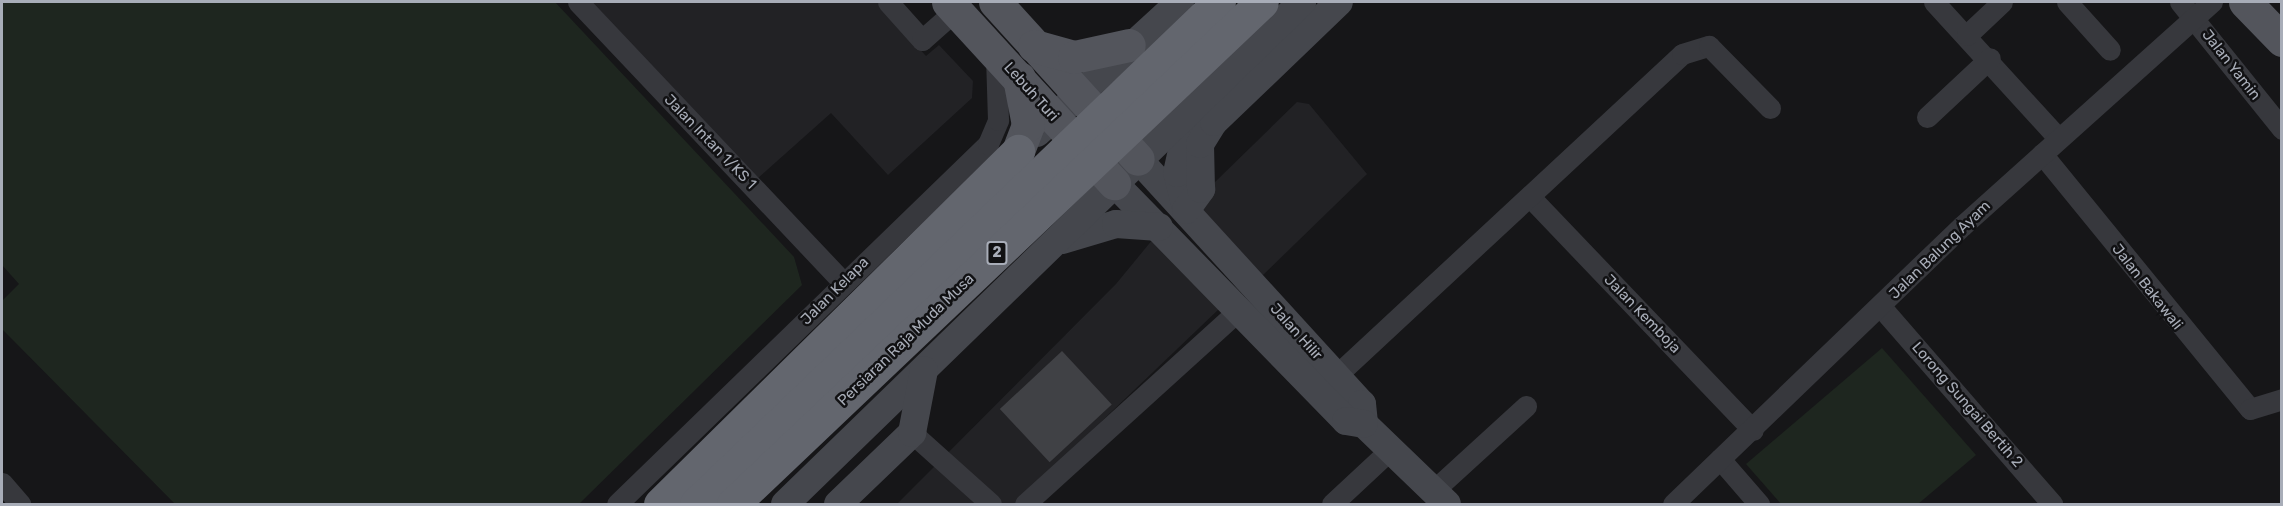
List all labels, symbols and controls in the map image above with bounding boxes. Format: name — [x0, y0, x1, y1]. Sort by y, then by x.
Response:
street label: Jalan Yamin — [2198, 26, 2264, 104]
street label: Lebuh Turi — [1000, 59, 1062, 125]
street label: Jalan Intan 1/KS 1 — [660, 91, 760, 193]
street label: Jalan Balung Ayam — [1885, 197, 1995, 303]
street label: Jalan Bakawali — [2108, 241, 2186, 333]
road number: 2 — [985, 242, 1009, 264]
street label: Jalan Kelapa — [797, 253, 873, 329]
street label: Persiaran Raja Muda Musa — [834, 270, 978, 410]
street label: Jalan Kemboja — [1600, 271, 1684, 357]
street label: Jalan Hilir — [1266, 300, 1326, 364]
street label: Lorong Sungai Bertih 2 — [1908, 339, 2026, 471]

